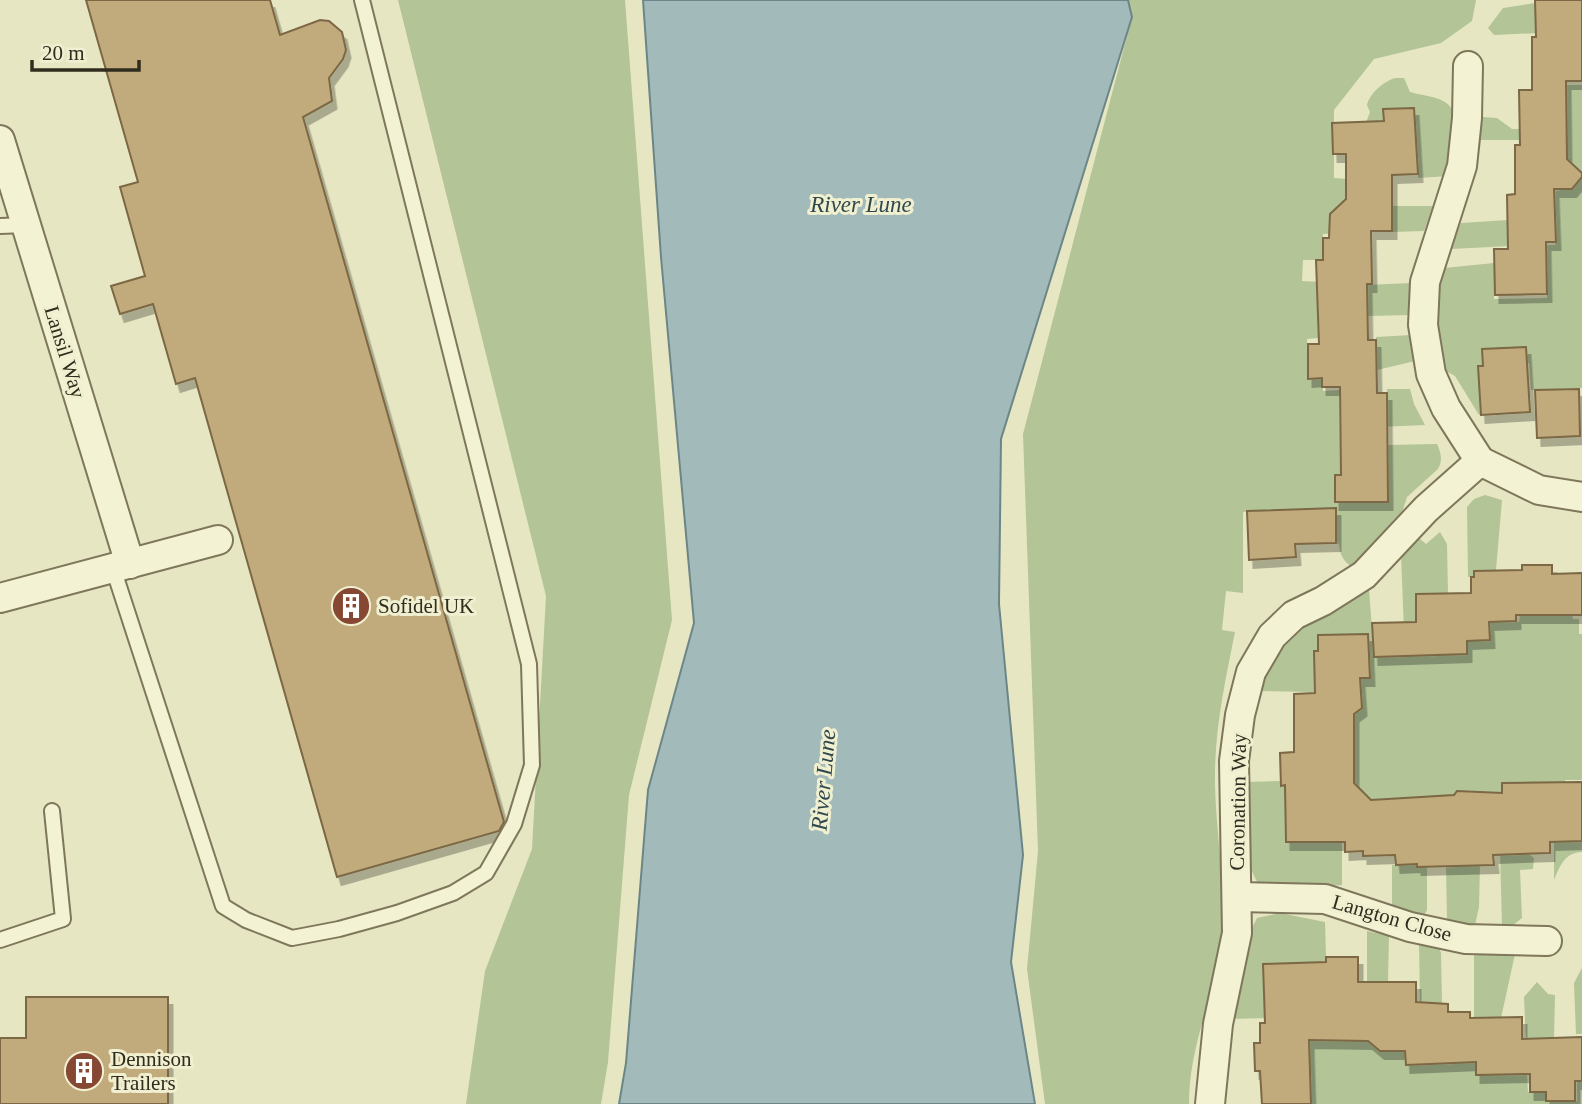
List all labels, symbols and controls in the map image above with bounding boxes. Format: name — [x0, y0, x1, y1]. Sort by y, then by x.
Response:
scale bar — [32, 28, 138, 72]
text: 20 m — [42, 41, 85, 65]
water label: River Lune — [809, 192, 912, 217]
street label: Lansil Way — [40, 303, 91, 402]
building icon: Sofidel UK — [330, 585, 372, 627]
place label: Sofidel UK — [378, 594, 474, 618]
water label: River Lune — [807, 728, 840, 833]
street label: Coronation Way — [1225, 733, 1251, 871]
street label: Langton Close — [1330, 890, 1454, 946]
place label: Dennison Trailers — [111, 1047, 192, 1095]
building icon: Dennison Trailers — [63, 1050, 105, 1092]

